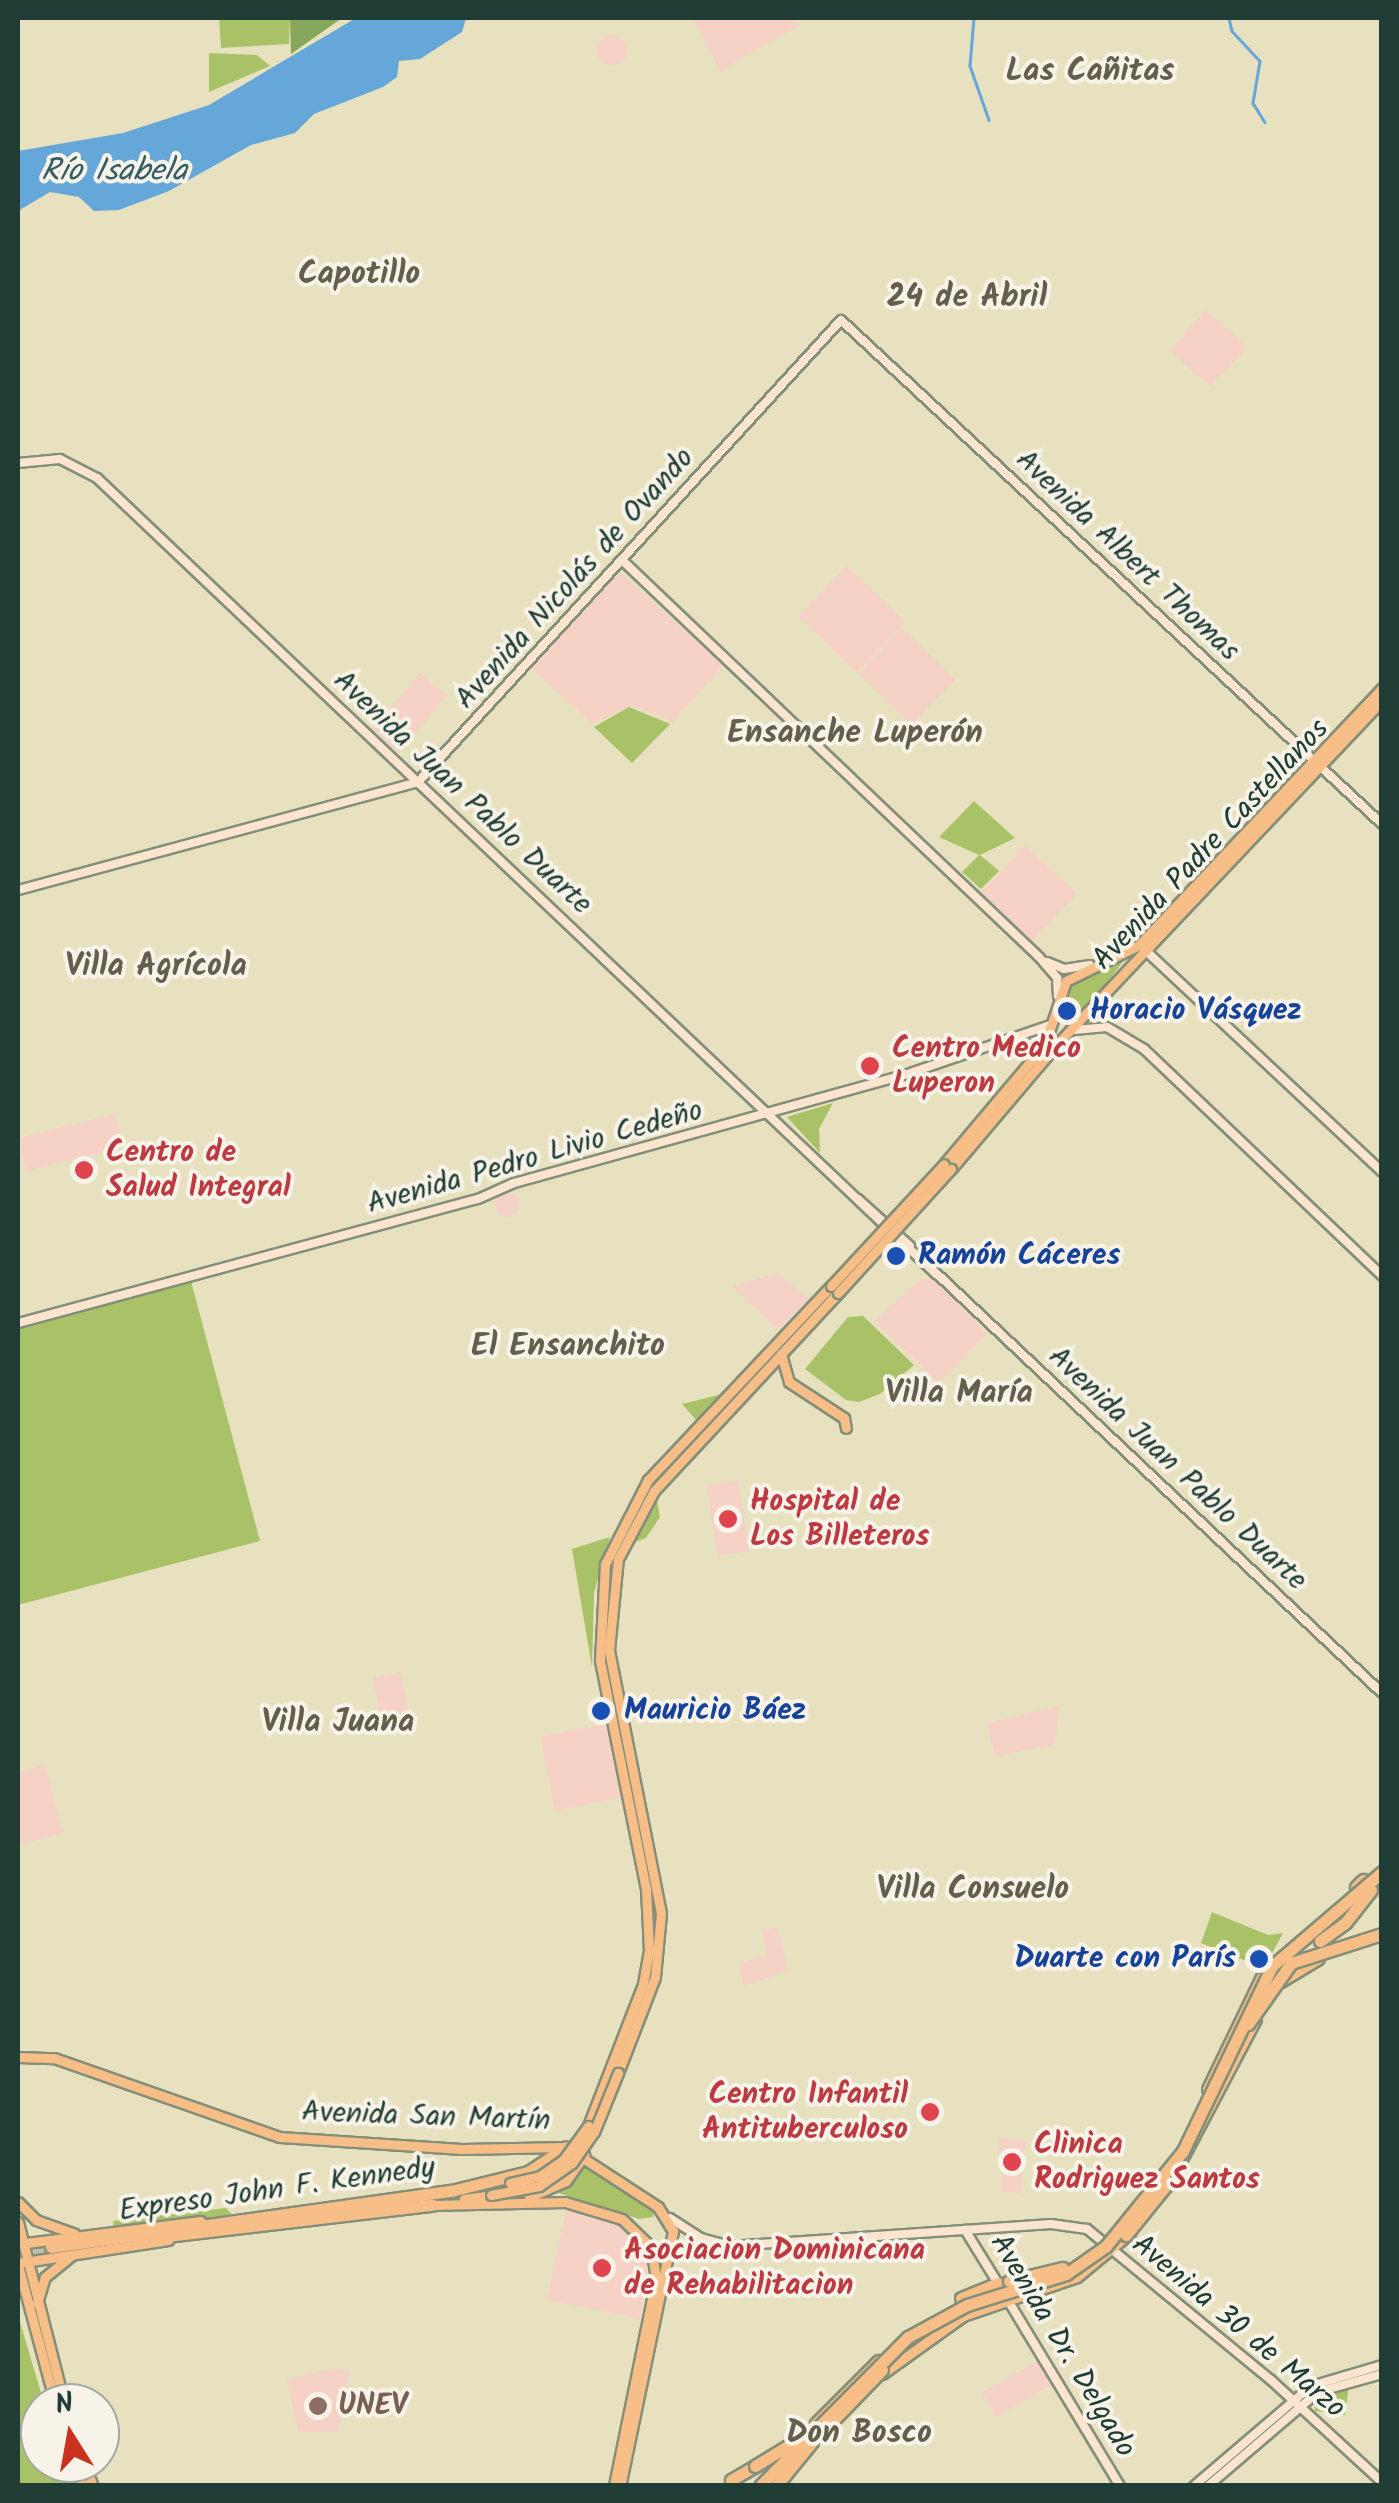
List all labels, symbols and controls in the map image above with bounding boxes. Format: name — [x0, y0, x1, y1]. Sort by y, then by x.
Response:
district label: Las Cañitas — [1006, 53, 1174, 91]
water label: Río Isabela — [41, 153, 187, 191]
district label: Capotillo — [298, 256, 420, 294]
district label: 24 de Abril — [887, 279, 1047, 317]
street label: Avenida Nicolás de Ovando — [448, 441, 702, 717]
street label: Avenida Albert Thomas — [1007, 443, 1247, 669]
street label: Avenida Juan Pablo Duarte — [325, 664, 599, 922]
street label: Avenida Padre Castellanos — [1085, 712, 1337, 978]
district label: Ensanche Luperón — [727, 715, 983, 753]
district label: Villa Agrícola — [65, 948, 247, 986]
place label: Horacio Vásquez — [1090, 993, 1302, 1029]
marker: Horacio Vásquez — [1054, 998, 1080, 1024]
place label: Centro Medico Luperon — [892, 1031, 1081, 1102]
marker: Centro Medico Luperon — [857, 1053, 883, 1079]
street label: Avenida Pedro Livio Cedeño — [363, 1093, 707, 1223]
place label: Centro de Salud Integral — [106, 1135, 291, 1206]
marker: Centro de Salud Integral — [71, 1157, 97, 1183]
place label: Ramón Cáceres — [918, 1238, 1120, 1274]
marker: Ramón Cáceres — [883, 1243, 909, 1269]
district label: El Ensanchito — [471, 1328, 665, 1366]
street label: Avenida Juan Pablo Duarte — [1040, 1340, 1314, 1598]
district label: Villa María — [885, 1375, 1033, 1413]
place label: Hospital de Los Billeteros — [750, 1484, 929, 1554]
marker: Hospital de Los Billeteros — [715, 1506, 741, 1532]
place label: Mauricio Báez — [624, 1693, 806, 1729]
marker: Mauricio Báez — [588, 1698, 614, 1724]
district label: Villa Juana — [262, 1704, 414, 1742]
district label: Villa Consuelo — [877, 1871, 1069, 1909]
place label: Duarte con París — [1015, 1941, 1236, 1977]
marker: Duarte con París — [1246, 1946, 1272, 1972]
place label: Centro Infantil Antituberculoso — [702, 2077, 908, 2148]
street label: Avenida San Martín — [301, 2095, 551, 2139]
marker: Centro Infantil Antituberculoso — [917, 2099, 943, 2125]
place label: Clinica Rodriguez Santos — [1034, 2127, 1260, 2198]
marker: Clinica Rodriguez Santos — [999, 2149, 1025, 2175]
street label: Expreso John F. Kennedy — [117, 2150, 437, 2230]
street label: Avenida 30 de Marzo — [1124, 2227, 1352, 2427]
street label: Avenida Dr. Delgado — [981, 2228, 1143, 2464]
place label: Asociacion Dominicana de Rehabilitacion — [624, 2233, 925, 2304]
marker: Asociacion Dominicana de Rehabilitacion — [589, 2255, 615, 2281]
text: N — [52, 2381, 78, 2429]
north arrow — [20, 2383, 120, 2483]
place label: UNEV — [338, 2388, 407, 2424]
marker: UNEV — [307, 2395, 329, 2417]
district label: Don Bosco — [786, 2415, 932, 2453]

